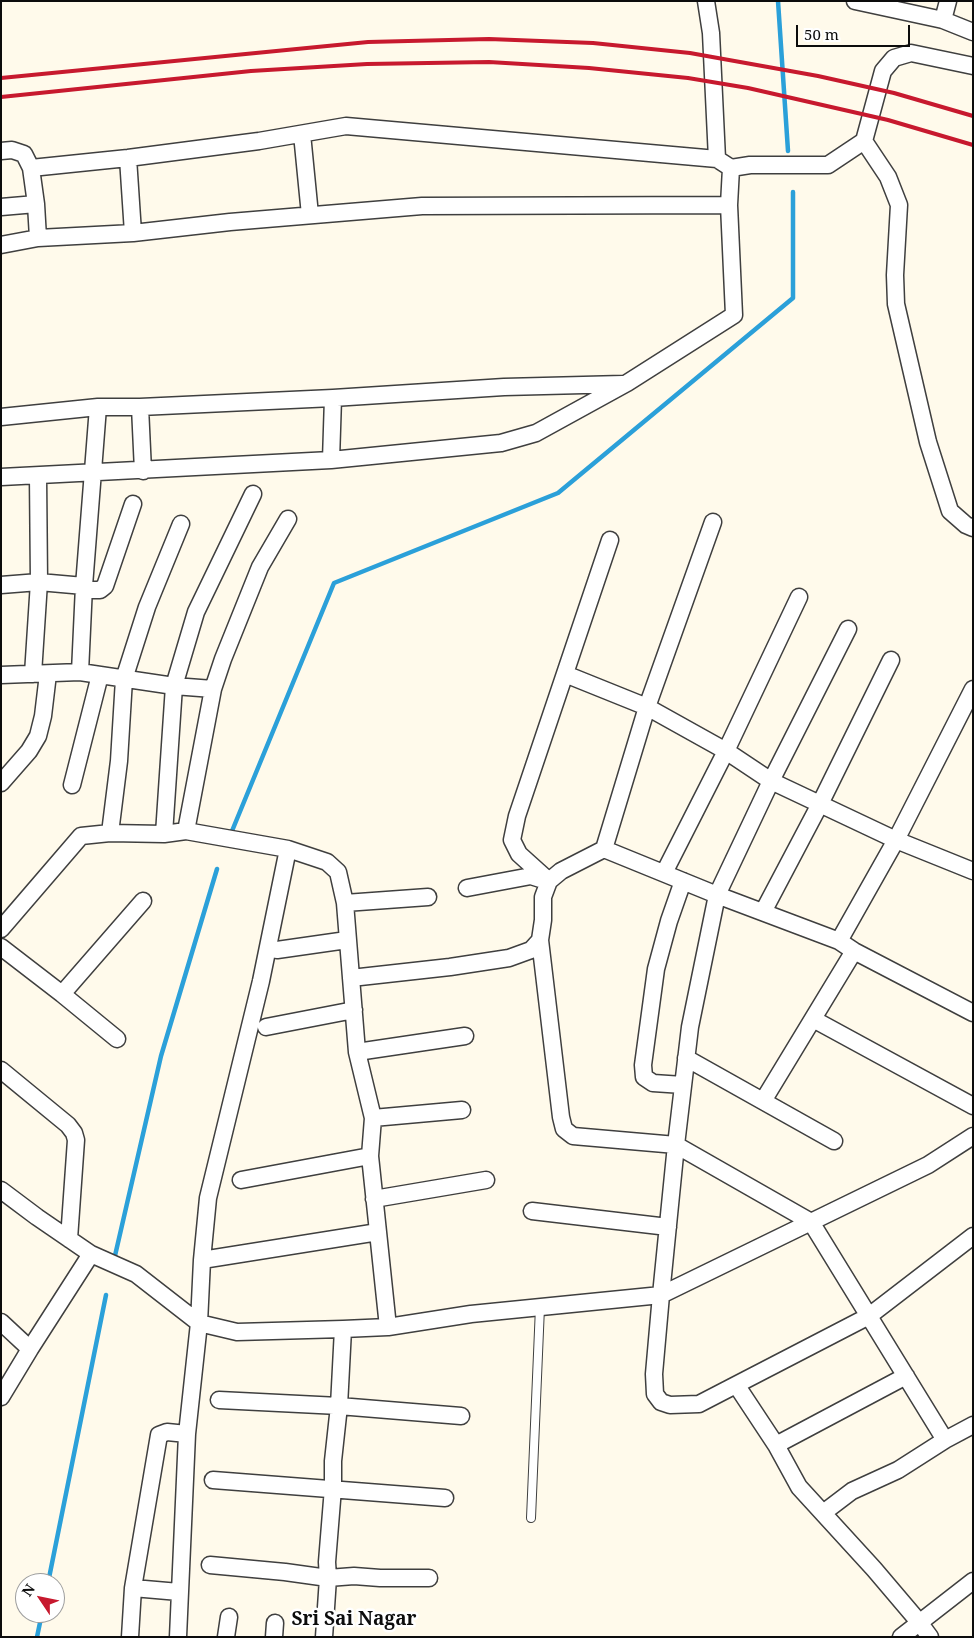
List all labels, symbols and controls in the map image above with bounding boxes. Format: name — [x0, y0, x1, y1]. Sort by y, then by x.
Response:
scale bar — [799, 15, 913, 47]
text: 50 m — [804, 24, 839, 44]
north arrow — [15, 1573, 65, 1623]
text: N — [17, 1580, 39, 1600]
district label: Sri Sai Nagar — [292, 1609, 416, 1631]

